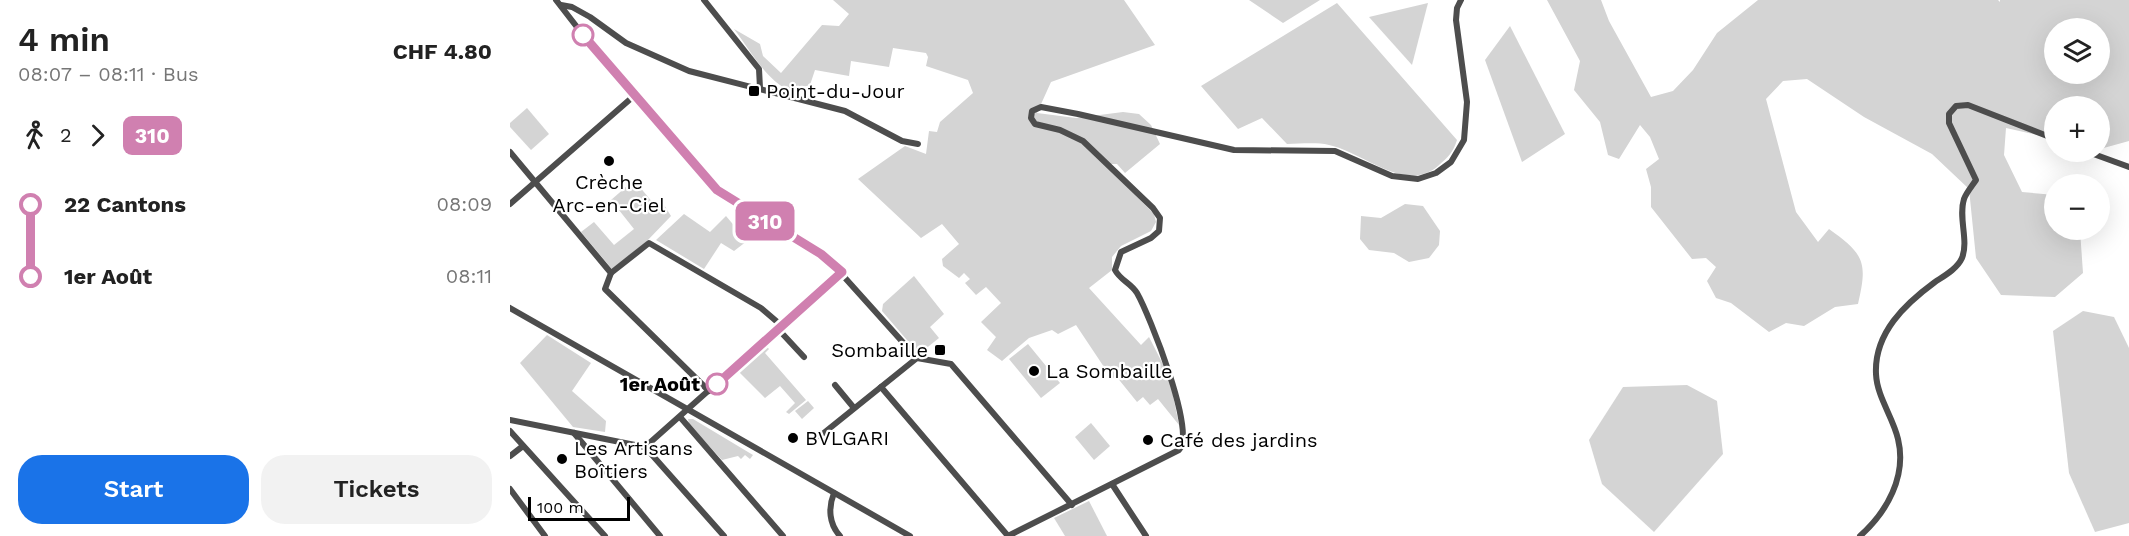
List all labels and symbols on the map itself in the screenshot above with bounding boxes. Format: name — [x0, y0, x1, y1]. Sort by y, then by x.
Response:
unlabelled marker — [572, 24, 594, 46]
place label: Point-du-Jour — [766, 79, 905, 103]
marker: Point-du-Jour — [747, 84, 761, 98]
marker: Crèche Arc-en-Ciel — [602, 154, 616, 168]
place label: Crèche Arc-en-Ciel — [553, 170, 665, 217]
line badge: 310 — [730, 202, 800, 240]
place label: Sombaille — [831, 338, 928, 362]
marker: Sombaille — [933, 343, 947, 357]
place label: La Sombaille — [1046, 359, 1172, 383]
marker: La Sombaille — [1027, 364, 1041, 378]
place label: 1er Août — [620, 372, 700, 396]
marker: 1er Août — [706, 373, 728, 395]
place label: BVLGARI — [805, 426, 889, 450]
place label: Café des jardins — [1160, 428, 1318, 452]
marker: BVLGARI — [786, 431, 800, 445]
marker: Café des jardins — [1141, 433, 1155, 447]
place label: Les Artisans Boîtiers — [574, 436, 693, 483]
marker: Les Artisans Boîtiers — [555, 452, 569, 466]
scale bar — [528, 494, 630, 522]

